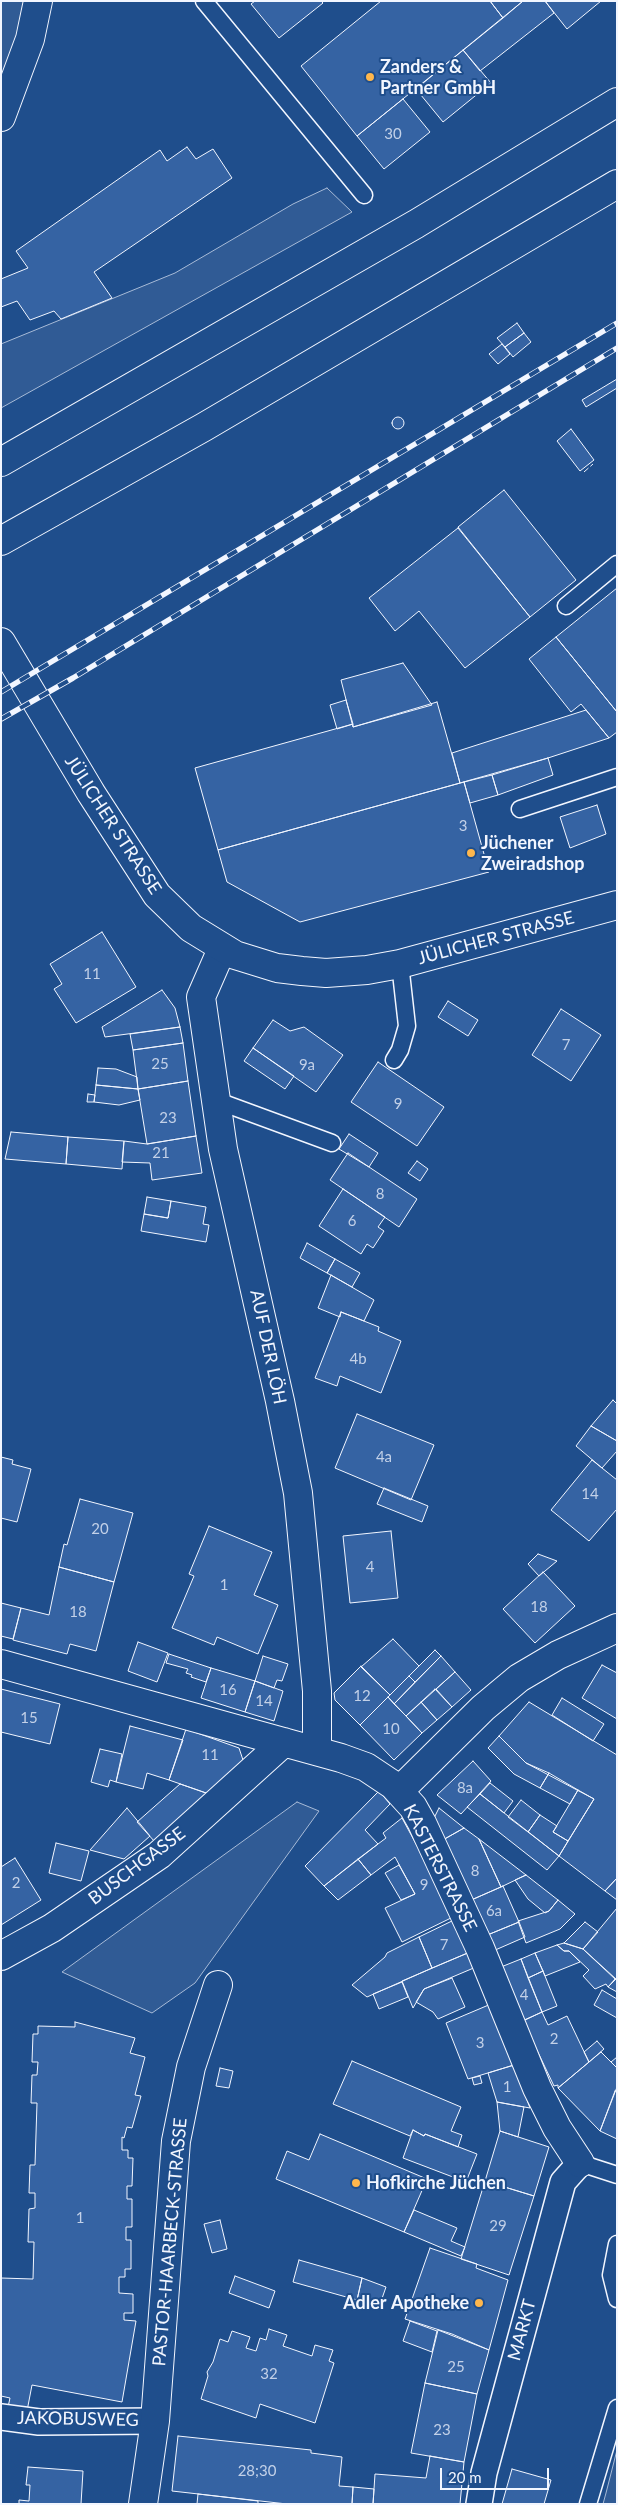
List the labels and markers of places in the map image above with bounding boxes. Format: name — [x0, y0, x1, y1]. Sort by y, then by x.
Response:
place label: Zanders & Partner GmbH — [380, 56, 496, 98]
marker: Zanders & Partner GmbH — [364, 71, 376, 83]
place label: Jüchener Zweiradshop — [481, 832, 585, 874]
marker: Jüchener Zweiradshop — [465, 847, 477, 859]
place label: Hofkirche Jüchen — [366, 2172, 506, 2194]
marker: Hofkirche Jüchen — [350, 2177, 362, 2189]
place label: Adler Apotheke — [343, 2292, 469, 2314]
marker: Adler Apotheke — [473, 2297, 485, 2309]

